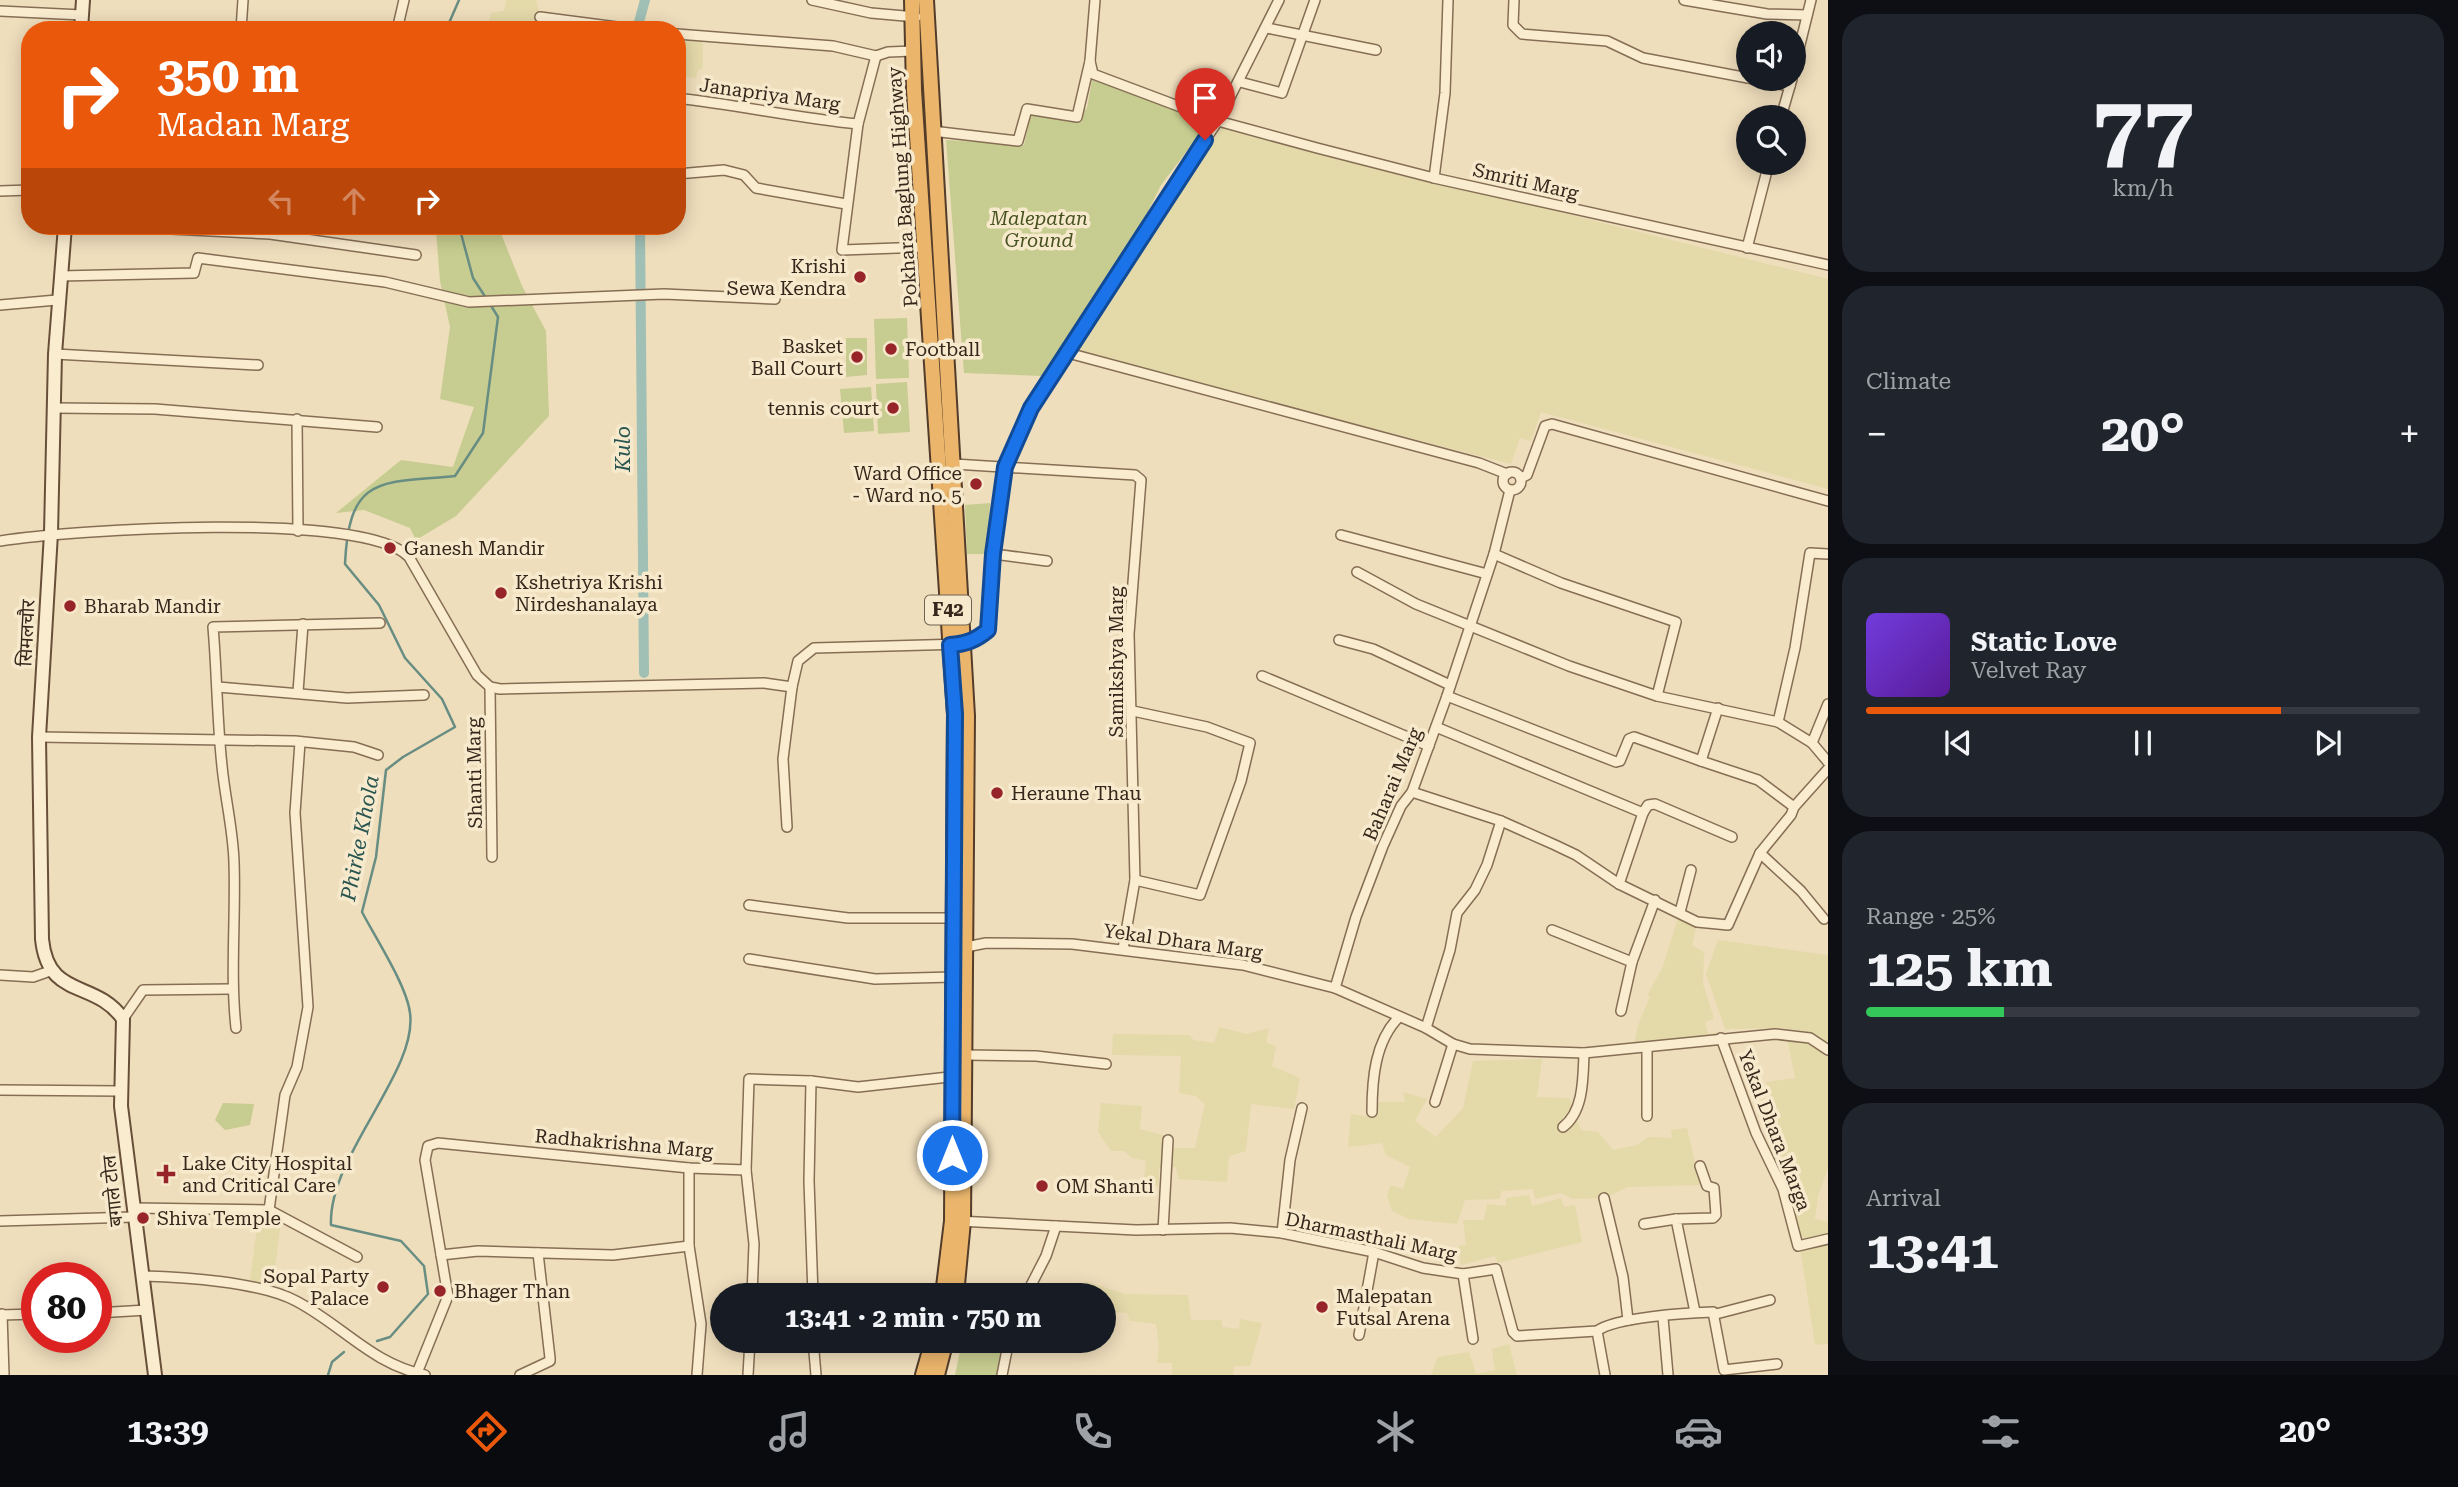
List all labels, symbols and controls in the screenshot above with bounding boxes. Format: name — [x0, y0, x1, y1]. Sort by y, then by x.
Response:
map controls — [1736, 21, 1806, 175]
button: sound — [1736, 21, 1806, 91]
text: 350 m — [157, 47, 299, 104]
icon: right — [42, 49, 133, 140]
street label: Pokhara Baglung Highway — [883, 65, 922, 308]
pin — [1175, 68, 1235, 140]
street label: Janapriya Marg — [698, 73, 842, 116]
text: 77 — [2092, 76, 2194, 182]
icon: arrive — [1186, 79, 1224, 117]
button: search — [1736, 105, 1806, 175]
text: Madan Marg — [157, 106, 349, 144]
street label: Smriti Marg — [1471, 158, 1581, 205]
text: km/h — [2112, 175, 2174, 202]
icon: left — [262, 182, 300, 220]
icon: ahead — [335, 182, 373, 220]
icon: right — [408, 182, 446, 220]
park label: Malepatan Ground — [989, 207, 1088, 252]
place label: Krishi Sewa Kendra — [727, 255, 847, 300]
marker: Krishi Sewa Kendra — [852, 269, 868, 285]
place label: Basket Ball Court — [751, 335, 843, 380]
place label: Football — [905, 338, 980, 361]
marker: Football — [883, 341, 899, 357]
marker: Basket Ball Court — [849, 349, 865, 365]
text: Climate — [1866, 368, 1951, 395]
place label: tennis court — [768, 397, 879, 420]
marker: tennis court — [885, 400, 901, 416]
text: 20° — [2101, 403, 2185, 464]
text: − — [1866, 412, 1887, 456]
text: + — [2399, 412, 2420, 456]
water label: Kulo — [611, 426, 635, 473]
place label: Ward Office - Ward no. 5 — [852, 462, 962, 507]
marker: Ward Office - Ward no. 5 — [968, 476, 984, 492]
place label: Ganesh Mandir — [404, 537, 545, 560]
marker: Ganesh Mandir — [382, 540, 398, 556]
place label: Kshetriya Krishi Nirdeshanalaya — [515, 571, 663, 616]
marker: Kshetriya Krishi Nirdeshanalaya — [493, 585, 509, 601]
street label: Samikshya Marg — [1105, 586, 1128, 738]
place label: Bharab Mandir — [84, 595, 221, 618]
road number: F42 — [925, 596, 971, 624]
street label: सिमलचौर — [13, 598, 40, 667]
marker: Bharab Mandir — [62, 598, 78, 614]
text: Static Love — [1971, 627, 2117, 657]
text: Velvet Ray — [1971, 657, 2086, 684]
street label: Shanti Marg — [462, 717, 487, 829]
street label: Baharai Marg — [1358, 724, 1427, 844]
icon: previous — [1939, 724, 1977, 762]
icon: pause — [2124, 724, 2162, 762]
icon: next — [2309, 724, 2347, 762]
water label: Phirke Khola — [336, 773, 384, 904]
place label: Heraune Thau — [1011, 782, 1141, 805]
marker: Heraune Thau — [989, 785, 1005, 801]
text: Range · 25% — [1866, 903, 1995, 930]
street label: Yekal Dhara Marg — [1102, 919, 1264, 964]
text: 125 km — [1866, 938, 2053, 999]
street label: Yekal Dhara Marga — [1733, 1046, 1816, 1215]
position arrow — [915, 1118, 989, 1192]
street label: Radhakrishna Marg — [534, 1124, 714, 1163]
place label: Lake City Hospital and Critical Care — [182, 1152, 352, 1197]
street label: बगाले टोल — [97, 1153, 128, 1228]
marker: Lake City Hospital and Critical Care — [156, 1164, 176, 1184]
place label: OM Shanti — [1056, 1175, 1154, 1198]
marker: OM Shanti — [1034, 1178, 1050, 1194]
text: Arrival — [1866, 1185, 1941, 1212]
place label: Shiva Temple — [157, 1207, 281, 1230]
street label: Dharmasthali Marg — [1283, 1207, 1459, 1266]
marker: Shiva Temple — [135, 1210, 151, 1226]
text: 13:41 — [1866, 1220, 1999, 1281]
speed limit sign: 80 — [21, 1262, 112, 1353]
place label: Sopal Party Palace — [263, 1265, 370, 1310]
marker: Sopal Party Palace — [375, 1279, 391, 1295]
place label: Bhager Than — [454, 1280, 570, 1303]
marker: Bhager Than — [432, 1283, 448, 1299]
place label: Malepatan Futsal Arena — [1336, 1285, 1451, 1330]
marker: Malepatan Futsal Arena — [1314, 1299, 1330, 1315]
text: 13:41 · 2 min · 750 m — [785, 1303, 1041, 1333]
icon: directions — [462, 1407, 511, 1456]
icon: music — [765, 1407, 814, 1456]
icon: phone — [1068, 1407, 1117, 1456]
icon: climate — [1371, 1407, 1420, 1456]
icon: car — [1674, 1407, 1723, 1456]
icon: filters — [1976, 1407, 2025, 1456]
text: 13:39 — [127, 1412, 209, 1450]
text: 20° — [2279, 1412, 2331, 1450]

